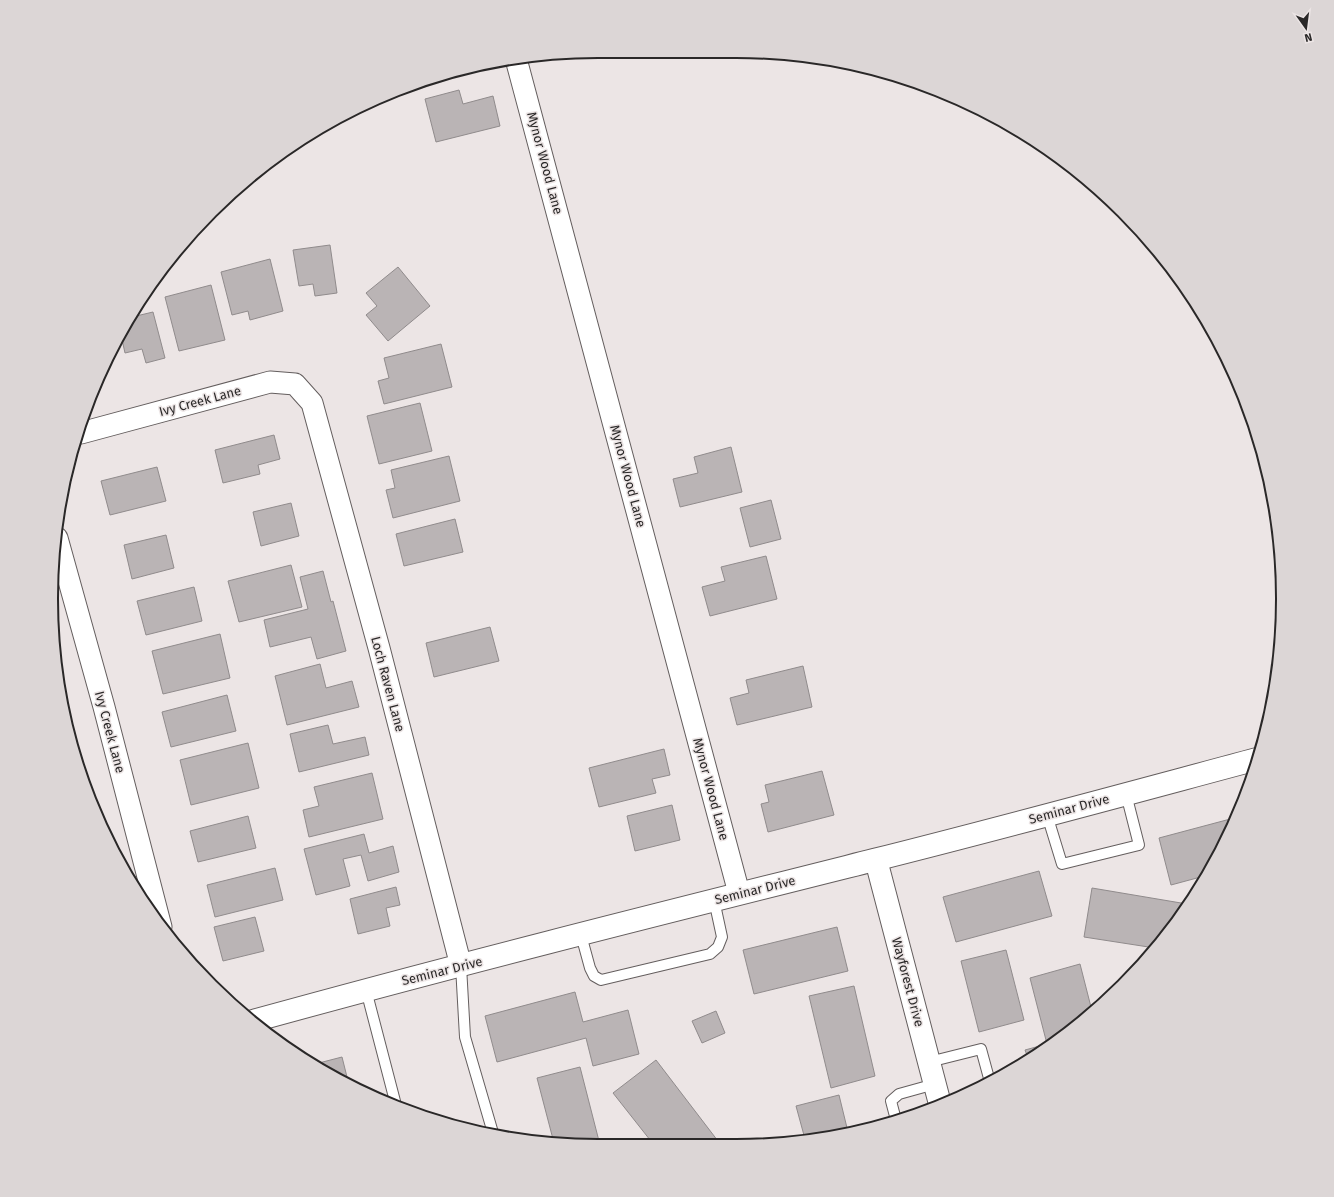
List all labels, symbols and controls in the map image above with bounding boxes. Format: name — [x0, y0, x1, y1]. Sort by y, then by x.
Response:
north arrow — [1286, 8, 1326, 48]
text: N — [1303, 30, 1313, 44]
street label: Mynor Wood Lane — [524, 110, 566, 216]
street label: Ivy Creek Lane — [157, 383, 243, 419]
street label: Mynor Wood Lane — [607, 423, 649, 529]
street label: Loch Raven Lane — [368, 635, 408, 733]
street label: Ivy Creek Lane — [92, 689, 128, 775]
street label: Mynor Wood Lane — [690, 736, 732, 842]
street label: Seminar Drive — [1027, 791, 1111, 827]
street label: Seminar Drive — [713, 873, 797, 907]
street label: Wayforest Drive — [889, 936, 927, 1028]
street label: Seminar Drive — [400, 954, 484, 988]

